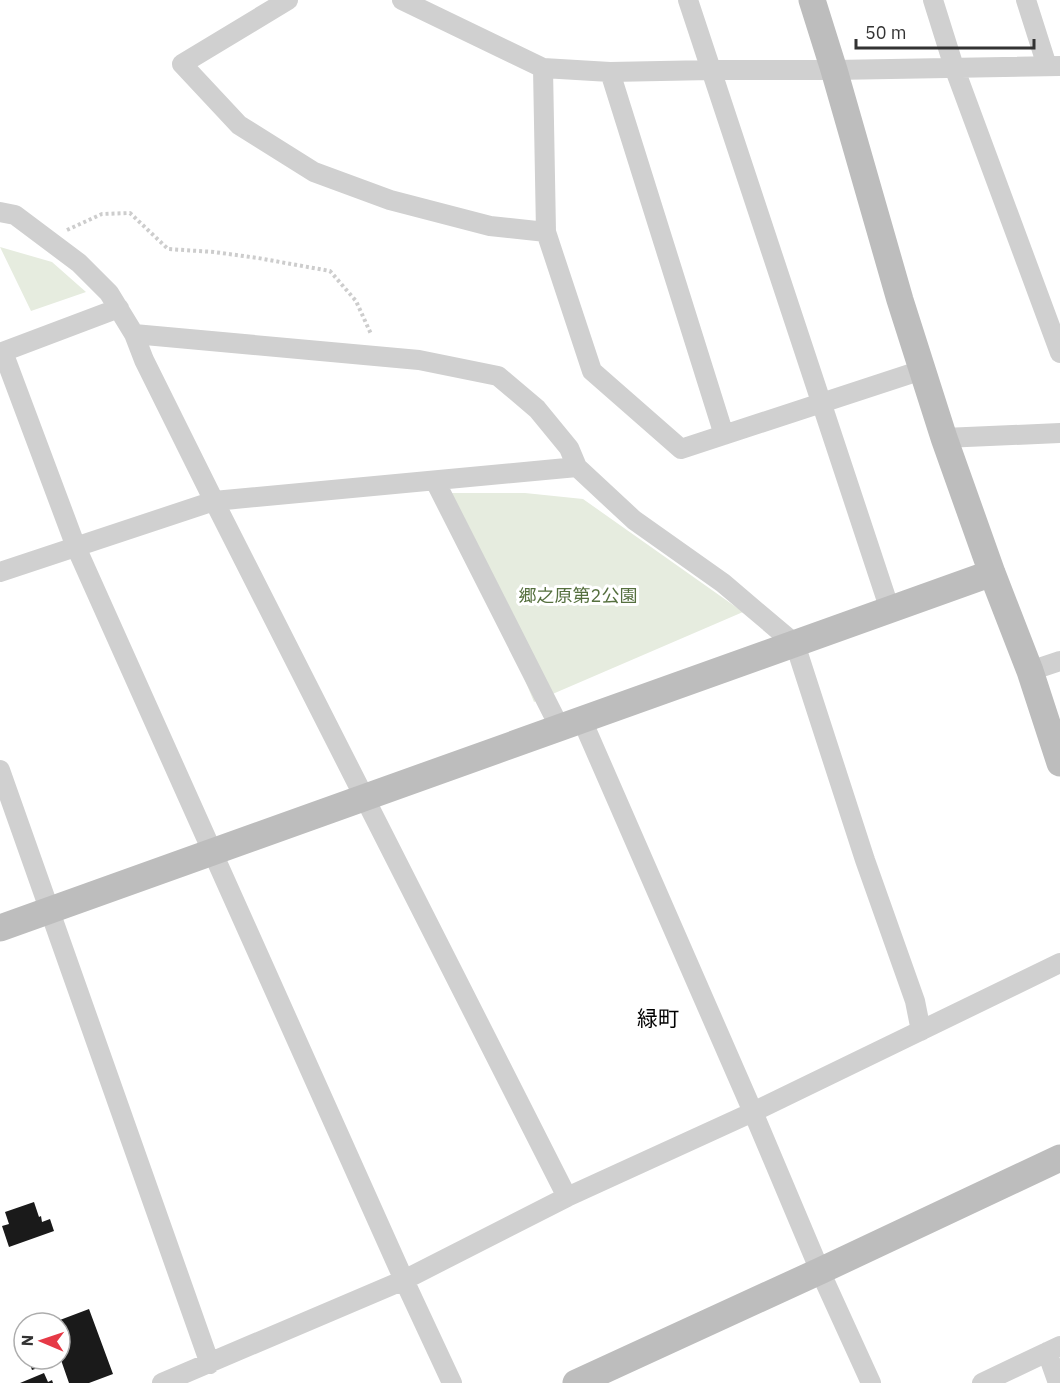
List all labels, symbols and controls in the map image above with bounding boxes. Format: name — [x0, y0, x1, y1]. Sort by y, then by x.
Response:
scale bar — [856, 12, 1034, 50]
text: 50 m — [865, 21, 907, 44]
park label: 郷之原第2公園 — [519, 584, 637, 607]
district label: 緑町 — [637, 1004, 679, 1032]
north arrow — [12, 1311, 72, 1371]
text: N — [17, 1334, 37, 1347]

